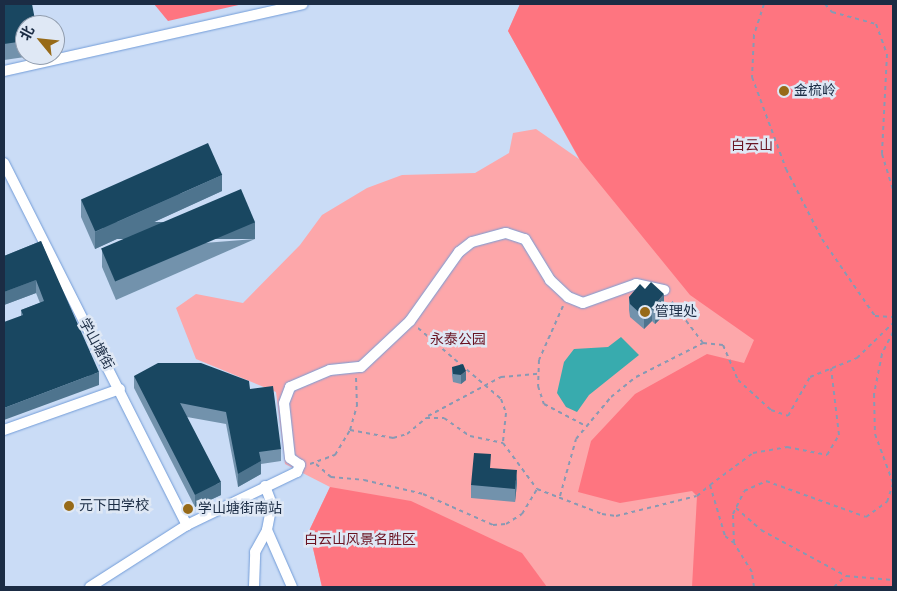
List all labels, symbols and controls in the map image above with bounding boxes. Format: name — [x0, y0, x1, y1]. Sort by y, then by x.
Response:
north arrow — [15, 15, 65, 65]
text: 北 — [16, 23, 38, 43]
place label: 金梳岭 — [794, 83, 836, 99]
marker: 金梳岭 — [778, 85, 790, 97]
park label: 白云山 — [731, 138, 773, 154]
place label: 管理处 — [655, 304, 697, 320]
marker: 管理处 — [639, 306, 651, 318]
street label: 学山塘街 — [75, 315, 117, 373]
park label: 永泰公园 — [430, 332, 486, 348]
place label: 元下田学校 — [79, 498, 149, 514]
marker: 元下田学校 — [63, 500, 75, 512]
place label: 学山塘街南站 — [198, 501, 282, 517]
marker: 学山塘街南站 — [182, 503, 194, 515]
park label: 白云山风景名胜区 — [304, 532, 416, 548]

